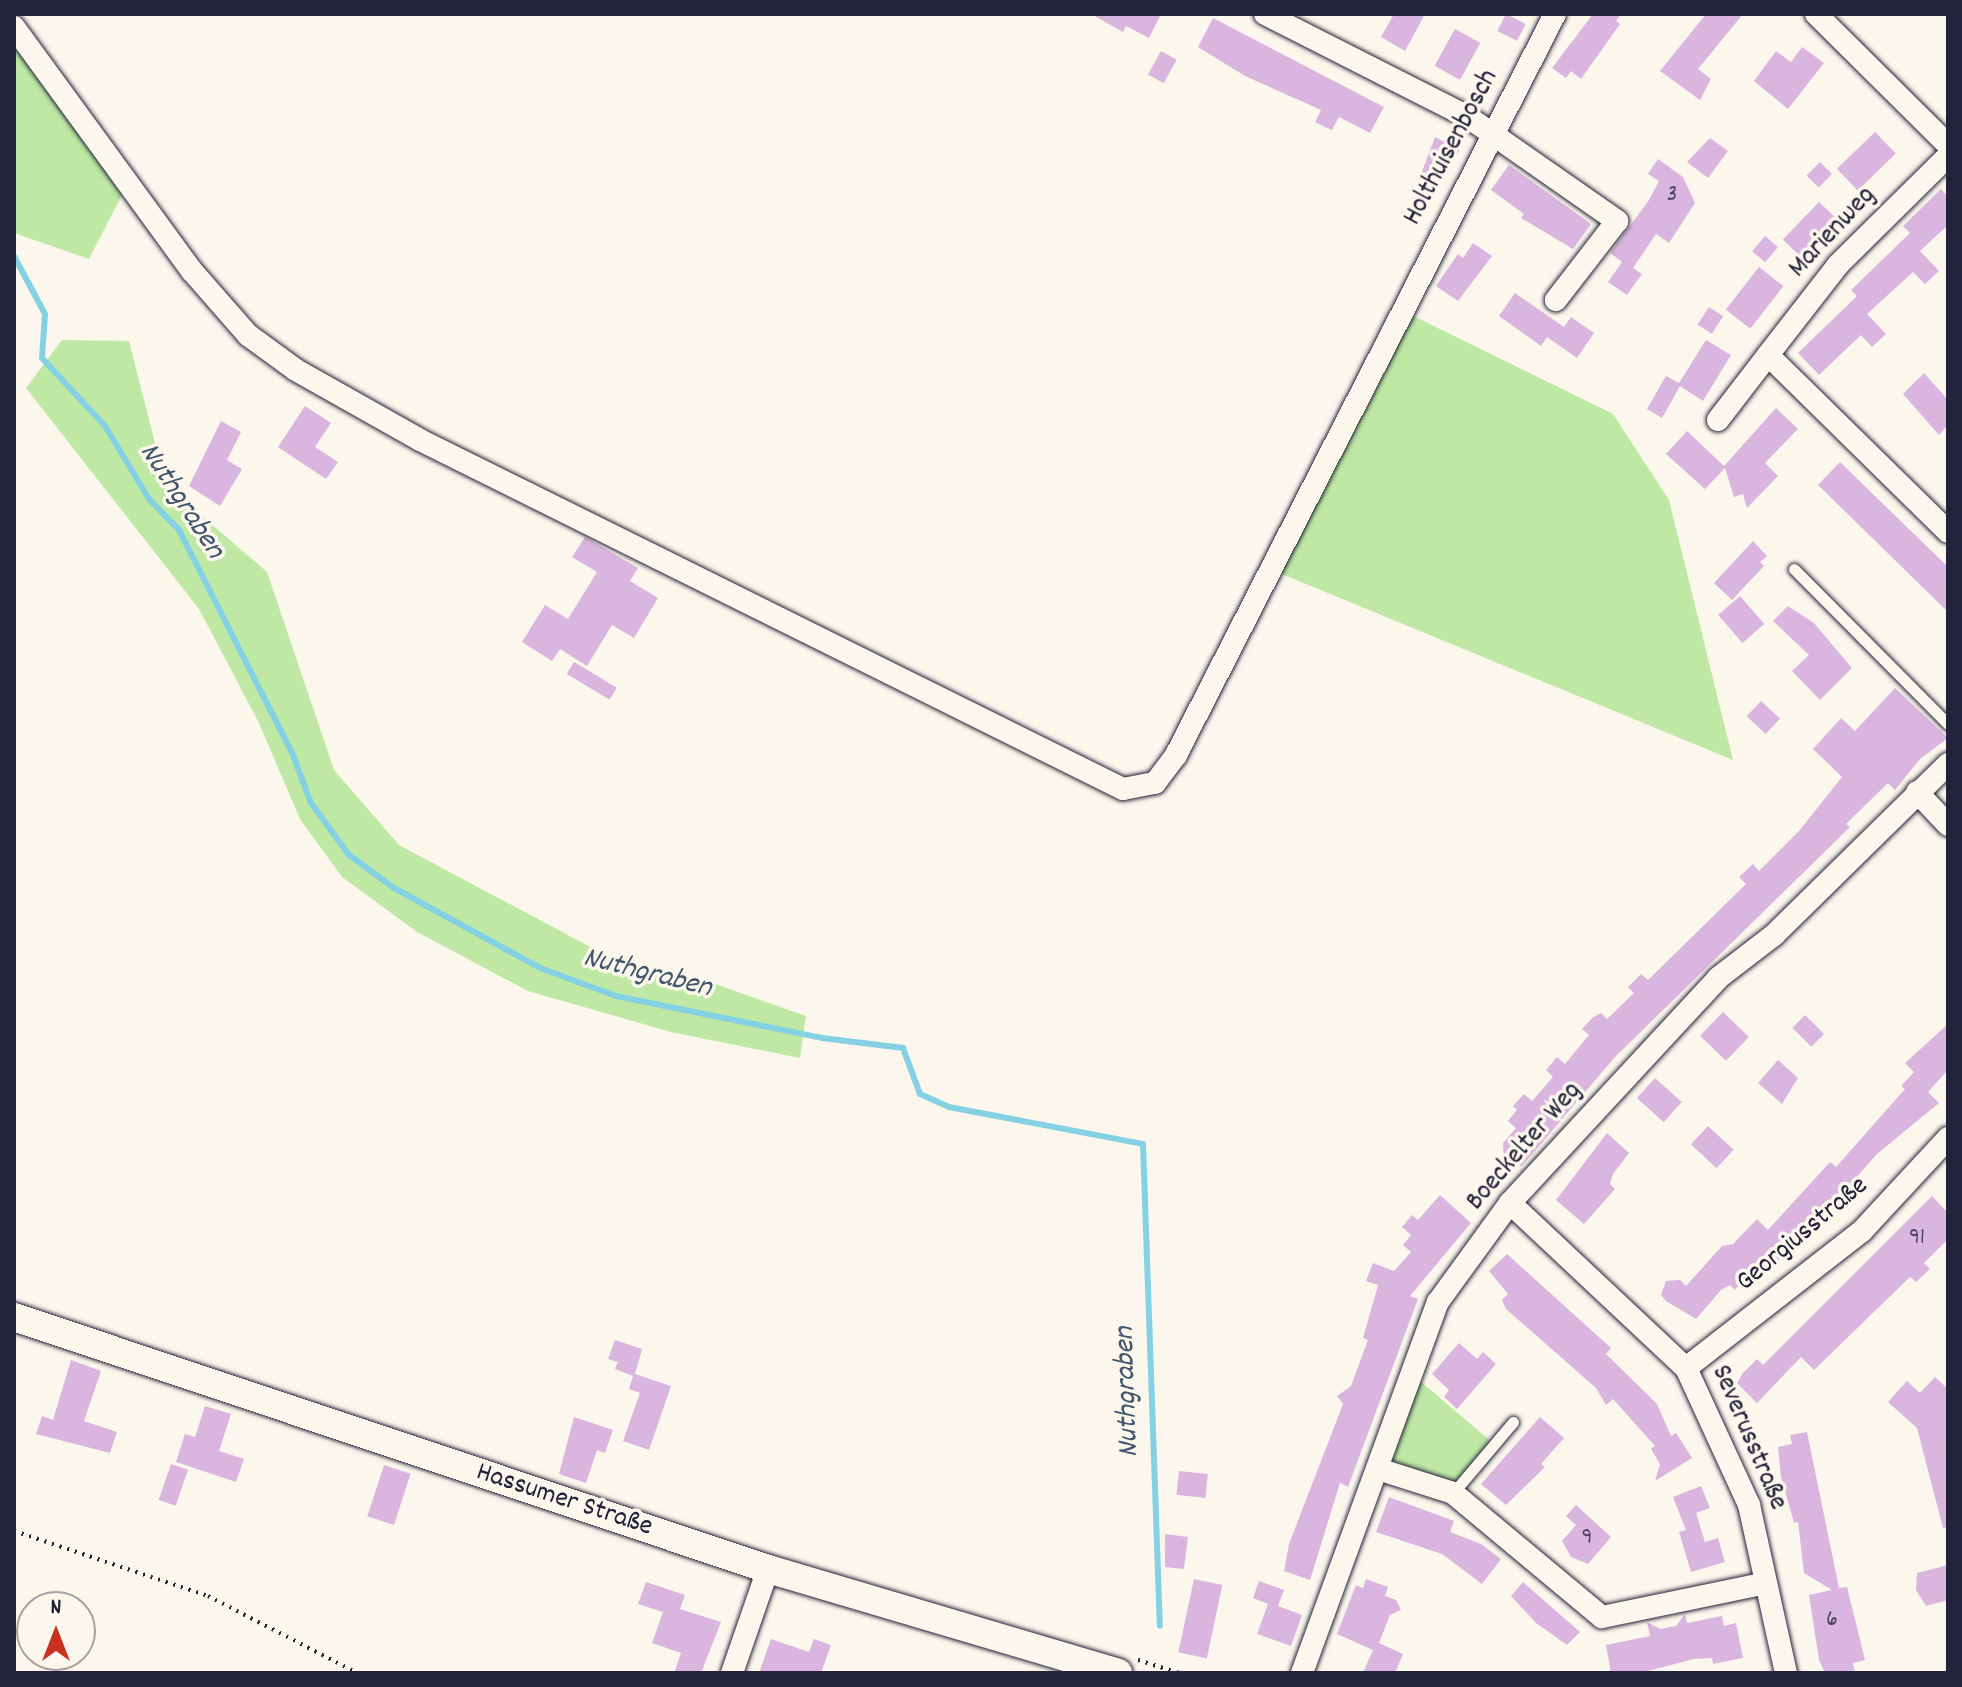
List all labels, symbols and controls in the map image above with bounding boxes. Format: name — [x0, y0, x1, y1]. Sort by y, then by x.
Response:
street label: Holthuisenbosch — [1397, 64, 1507, 232]
street label: Marienweg — [1782, 180, 1884, 286]
house number: 3 — [1667, 182, 1677, 210]
water label: Nuthgraben — [129, 437, 231, 567]
water label: Nuthgraben — [579, 942, 715, 1008]
street label: Boeckelter Weg — [1460, 1076, 1590, 1218]
street label: Georgiusstraße — [1730, 1170, 1876, 1300]
house number: 91 — [1909, 1225, 1925, 1253]
water label: Nuthgraben — [1109, 1326, 1149, 1458]
street label: Severusstraße — [1702, 1360, 1794, 1516]
street label: Hassumer Straße — [472, 1457, 656, 1545]
house number: 9 — [1582, 1525, 1592, 1553]
north arrow — [16, 1591, 96, 1671]
text: N — [51, 1593, 61, 1624]
house number: 6 — [1826, 1607, 1838, 1635]

